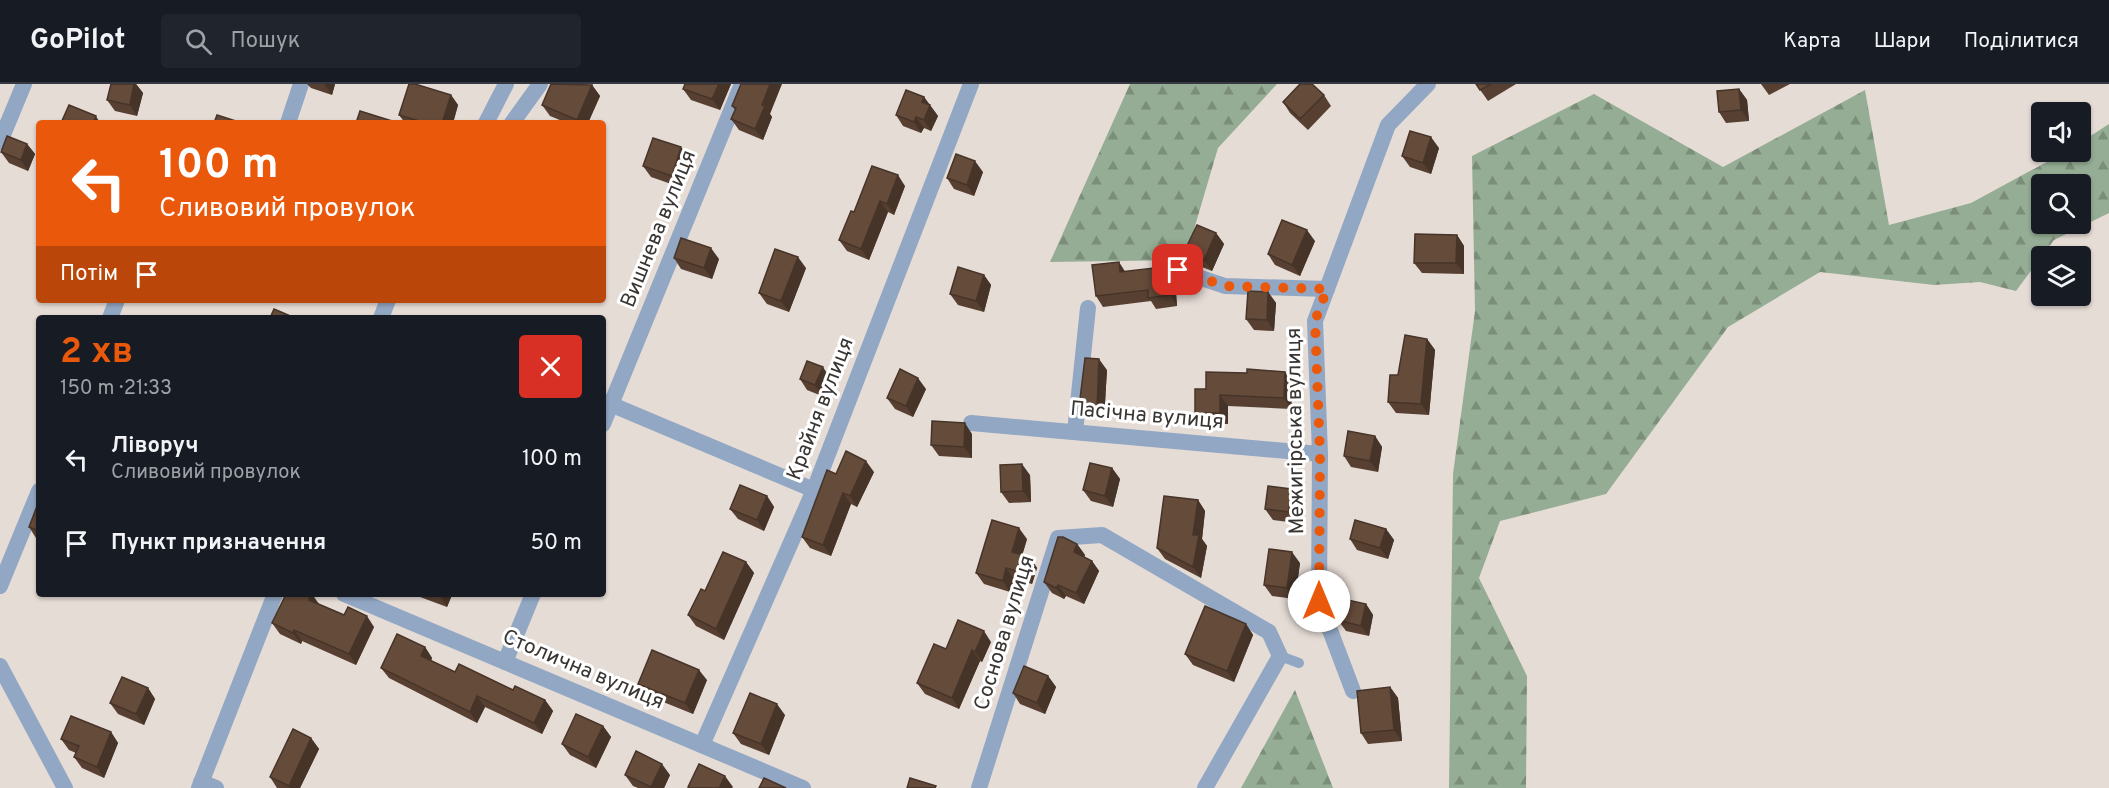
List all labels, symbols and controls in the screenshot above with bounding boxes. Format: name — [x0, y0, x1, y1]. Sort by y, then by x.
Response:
search box — [161, 14, 581, 68]
text: GoPilot — [30, 23, 125, 59]
icon: search — [182, 25, 215, 58]
text: Пошук — [230, 28, 300, 55]
text: Карта — [1783, 28, 1841, 55]
text: Шари — [1874, 28, 1931, 55]
text: Поділитися — [1964, 28, 2079, 55]
map controls — [2031, 102, 2091, 306]
button: sound — [2031, 102, 2091, 162]
text: 100 m — [159, 140, 278, 193]
icon: left — [60, 144, 138, 222]
street label: Вишнева вулиця — [615, 146, 703, 312]
button: search — [2031, 174, 2091, 234]
text: Сливовий провулок — [159, 192, 415, 226]
pin — [1152, 244, 1203, 295]
button: layers — [2031, 246, 2091, 306]
icon: arrive — [1161, 253, 1194, 286]
icon: arrive — [130, 258, 163, 291]
text: Потім — [60, 261, 118, 288]
street label: Межигірська вулиця — [1281, 328, 1311, 534]
text: 2 хв — [60, 330, 133, 376]
street label: Крайня вулиця — [781, 334, 861, 484]
button: close — [519, 335, 582, 398]
text: 150 m · 21:33 — [60, 376, 172, 402]
street label: Пасічна вулиця — [1069, 396, 1225, 436]
text: Ліворуч — [111, 433, 199, 460]
icon: left — [60, 443, 93, 476]
text: 100 m — [522, 446, 582, 473]
text: Сливовий провулок — [111, 460, 301, 486]
icon: arrive — [60, 527, 93, 560]
text: Пункт призначення — [111, 530, 326, 557]
text: 50 m — [530, 530, 582, 557]
street label: Соснова вулиця — [969, 552, 1041, 714]
position arrow — [1287, 569, 1351, 633]
street label: Столична вулиця — [498, 624, 668, 716]

